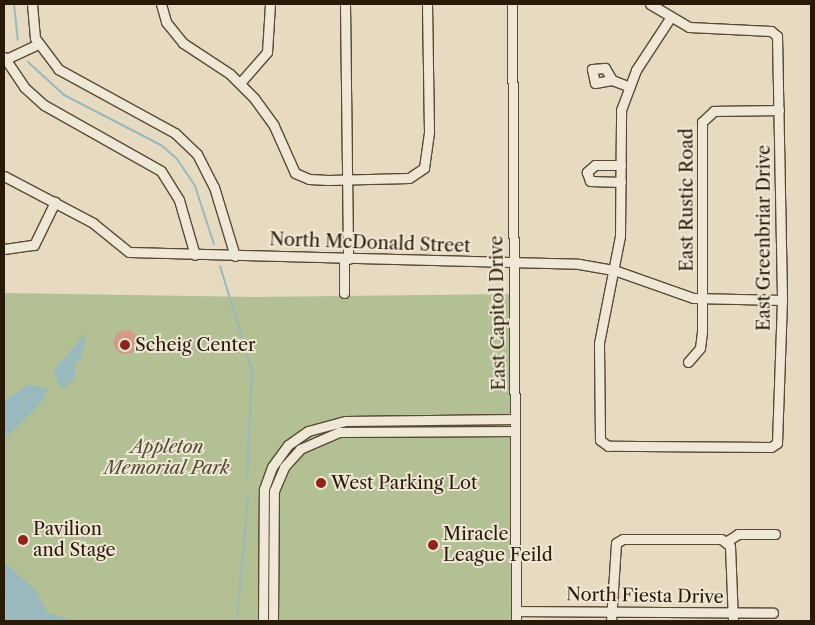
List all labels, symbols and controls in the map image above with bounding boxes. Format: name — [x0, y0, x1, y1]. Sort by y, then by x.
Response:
street label: East Rustic Road — [676, 128, 698, 272]
street label: East Greenbriar Drive — [753, 145, 775, 331]
street label: North McDonald Street — [269, 229, 471, 257]
street label: East Capitol Drive — [486, 235, 510, 391]
place label: Scheig Center — [135, 334, 256, 356]
marker: Scheig Center — [119, 339, 131, 351]
park label: Appleton Memorial Park — [104, 437, 230, 479]
place label: West Parking Lot — [331, 472, 477, 494]
marker: West Parking Lot — [315, 477, 327, 489]
place label: Pavilion and Stage — [33, 519, 116, 562]
place label: Miracle League Feild — [443, 524, 553, 566]
marker: Pavilion and Stage — [17, 534, 29, 546]
marker: Miracle League Feild — [427, 539, 439, 551]
street label: North Fiesta Drive — [566, 584, 724, 608]

